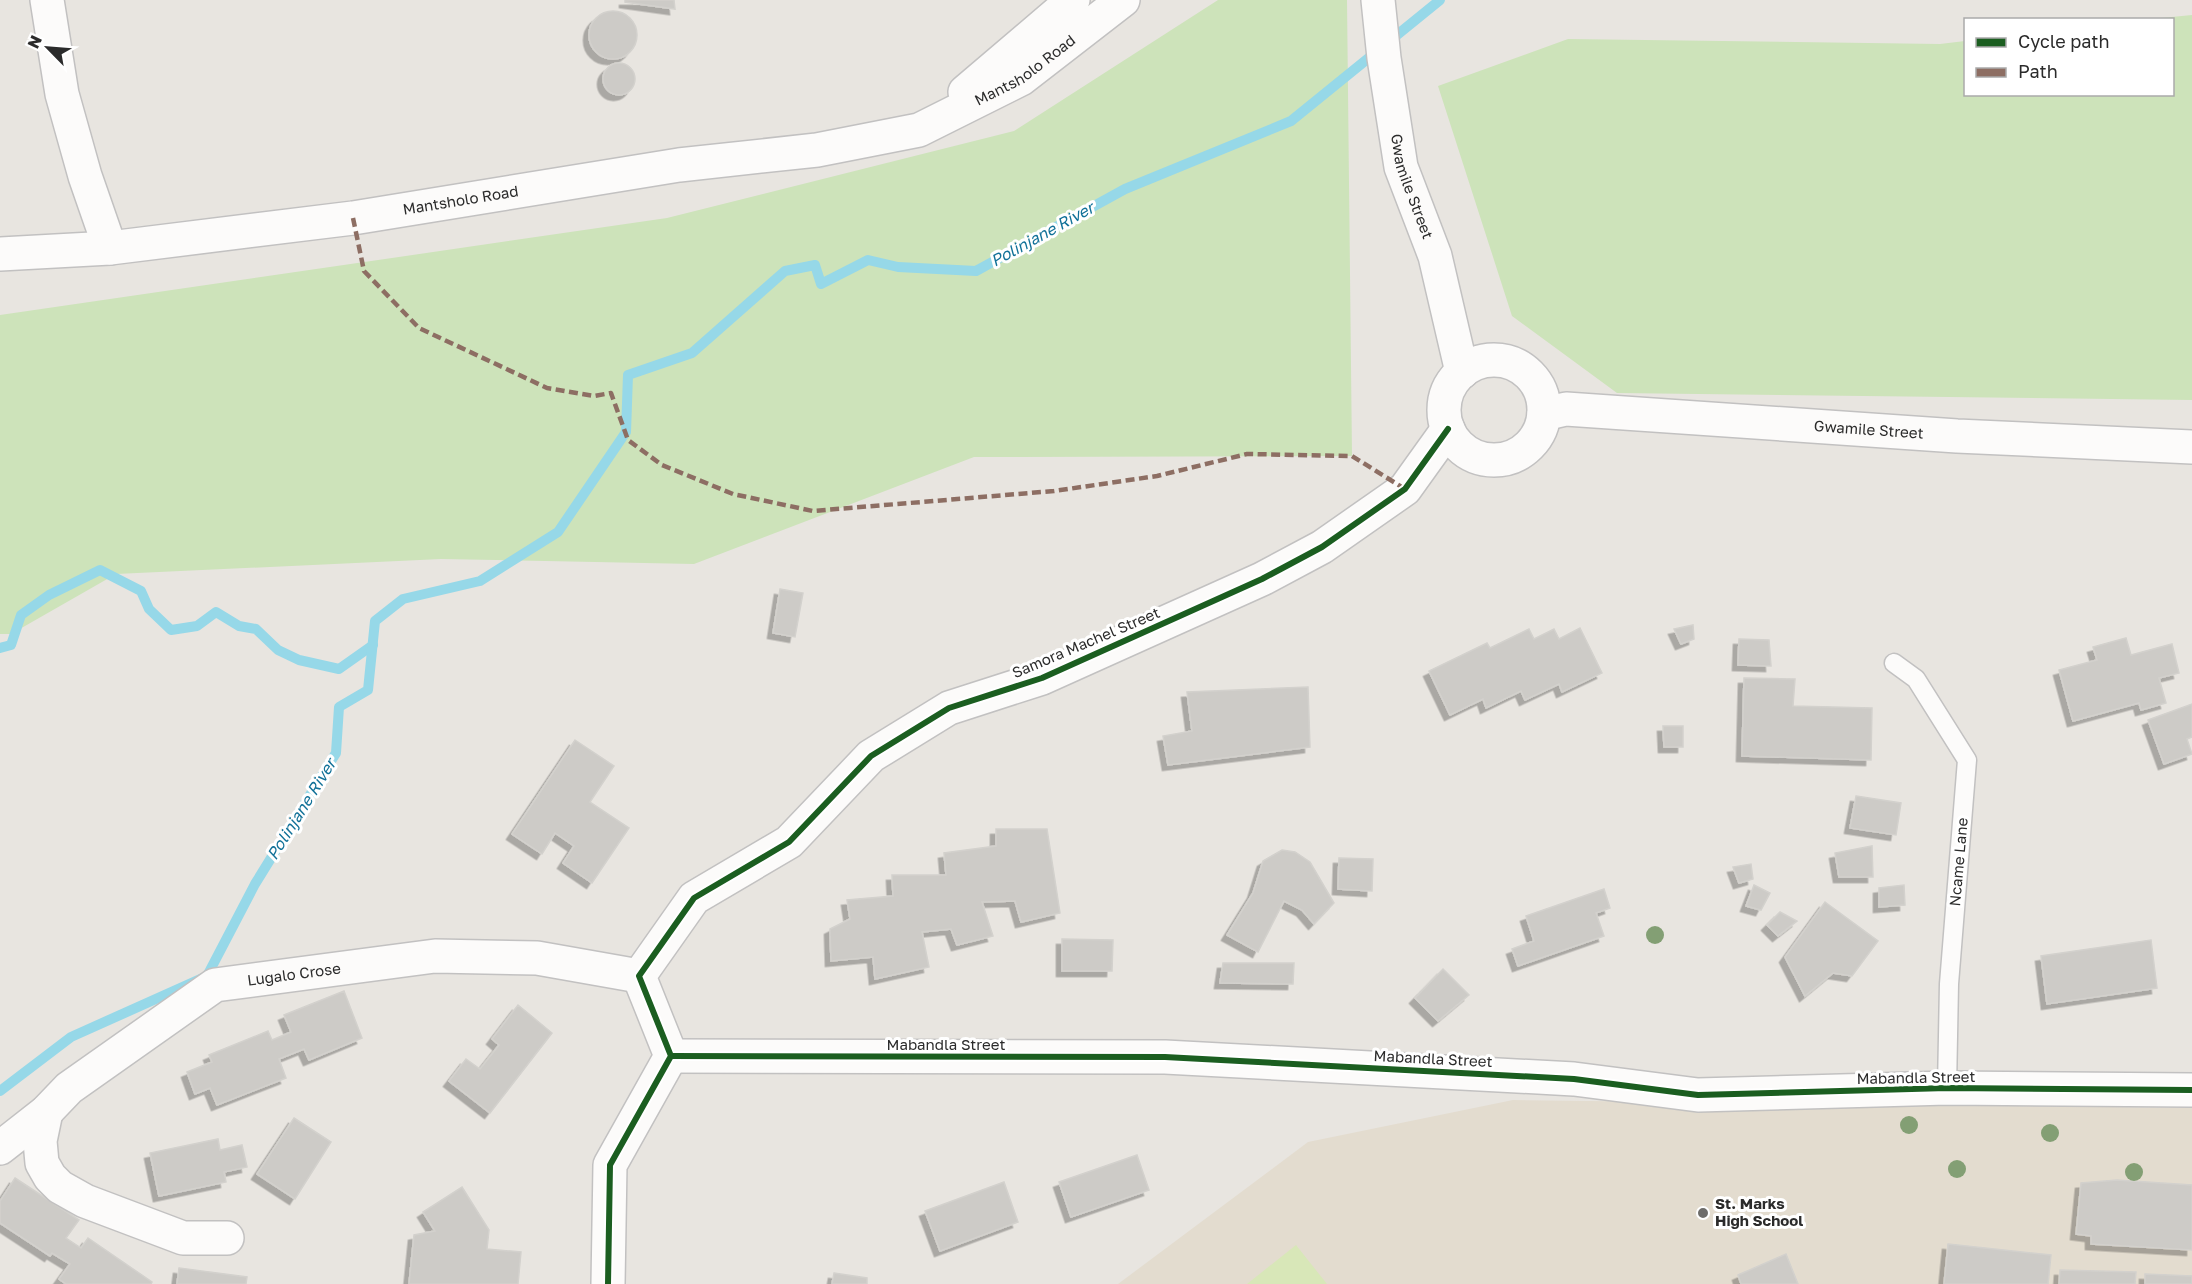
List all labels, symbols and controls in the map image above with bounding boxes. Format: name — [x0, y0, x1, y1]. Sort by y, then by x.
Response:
north arrow — [18, 18, 78, 78]
legend — [1964, 18, 2174, 96]
street label: Mantsholo Road — [971, 30, 1078, 109]
text: Cycle path — [2018, 30, 2110, 52]
text: N — [23, 32, 46, 51]
text: Path — [2018, 60, 2058, 82]
street label: Gwamile Street — [1388, 132, 1438, 241]
street label: Mantsholo Road — [401, 181, 520, 218]
water label: Polinjane River — [987, 196, 1100, 271]
street label: Gwamile Street — [1813, 416, 1924, 442]
street label: Samora Machel Street — [1009, 603, 1162, 681]
water label: Polinjane River — [262, 753, 341, 863]
street label: Ncame Lane — [1945, 817, 1971, 907]
street label: Lugalo Crose — [246, 958, 342, 989]
street label: Mabandla Street — [887, 1035, 1005, 1053]
street label: Mabandla Street — [1373, 1046, 1493, 1070]
street label: Mabandla Street — [1856, 1067, 1976, 1087]
place label: St. Marks High School — [1715, 1194, 1803, 1229]
marker: St. Marks High School — [1696, 1206, 1710, 1220]

